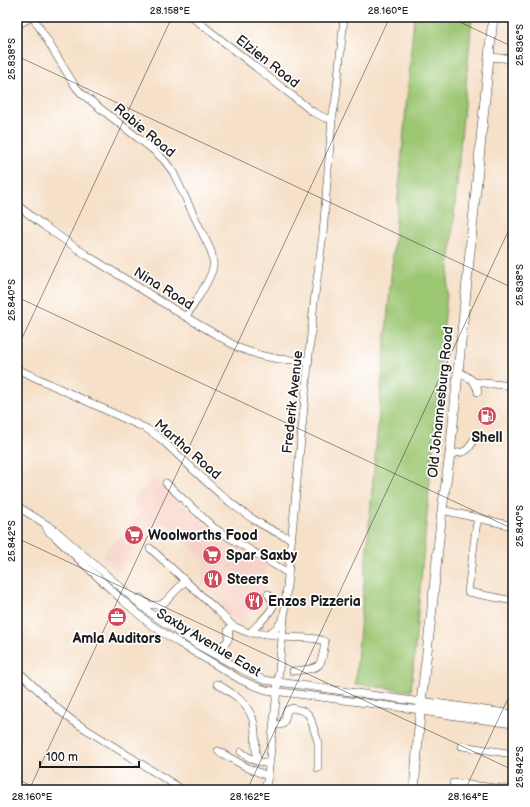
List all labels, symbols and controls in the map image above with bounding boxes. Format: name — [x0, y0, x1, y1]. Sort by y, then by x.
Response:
text: 28.158°E — [150, 5, 191, 17]
text: 28.160°E — [368, 5, 409, 17]
text: 25.836°S — [514, 24, 526, 66]
street label: Elzien Road — [232, 31, 303, 92]
text: 25.838°S — [6, 38, 18, 80]
street label: Rabie Road — [110, 100, 179, 161]
street label: Nina Road — [131, 263, 197, 313]
text: 25.838°S — [514, 264, 526, 306]
text: 25.840°S — [6, 279, 18, 321]
street label: Old Johannesburg Road — [424, 325, 457, 479]
street label: Frederik Avenue — [279, 350, 306, 455]
fuel station icon: Shell — [476, 405, 498, 427]
street label: Martha Road — [151, 416, 224, 483]
place label: Shell — [471, 429, 503, 446]
text: 25.840°S — [514, 505, 526, 547]
text: 25.842°S — [6, 520, 18, 562]
supermarket icon: Woolworths Food — [123, 524, 145, 546]
place label: Woolworths Food — [148, 527, 258, 544]
supermarket icon: Spar Saxby — [201, 544, 223, 566]
place label: Spar Saxby — [226, 547, 298, 564]
restaurant icon: Steers — [202, 568, 224, 590]
place label: Steers — [227, 571, 269, 588]
restaurant icon: Enzos Pizzeria — [243, 590, 265, 612]
place label: Enzos Pizzeria — [268, 593, 361, 610]
street label: Saxby Avenue East — [153, 604, 265, 681]
office icon: Amla Auditors — [106, 606, 128, 628]
place label: Amla Auditors — [72, 630, 161, 647]
scale bar — [40, 743, 139, 769]
text: 25.842°S — [514, 746, 526, 788]
text: 100 m — [46, 750, 78, 765]
text: 28.160°E — [12, 791, 53, 803]
text: 28.162°E — [230, 791, 271, 803]
text: 28.164°E — [448, 791, 489, 803]

